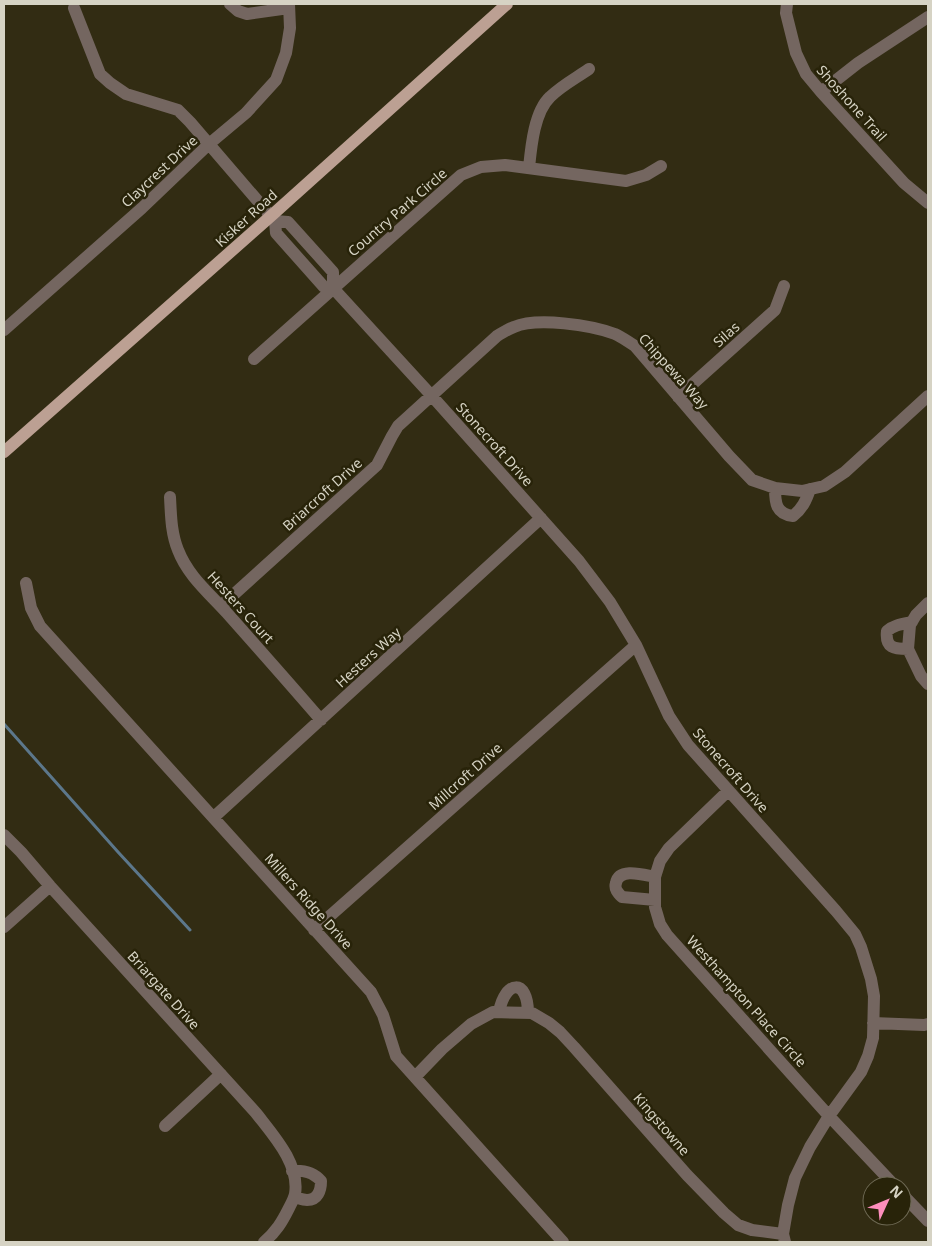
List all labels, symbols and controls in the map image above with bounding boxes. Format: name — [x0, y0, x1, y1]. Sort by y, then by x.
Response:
street label: Shoshone Trail — [813, 61, 891, 145]
street label: Claycrest Drive — [117, 131, 201, 211]
street label: Country Park Circle — [343, 164, 451, 260]
street label: Kisker Road — [211, 185, 281, 251]
street label: Silas — [709, 317, 744, 351]
street label: Chippewa Way — [635, 329, 714, 414]
street label: Stonecroft Drive — [452, 398, 538, 490]
street label: Briarcroft Drive — [278, 453, 366, 535]
street label: Hesters Court — [204, 567, 278, 647]
street label: Hesters Way — [331, 622, 405, 691]
street label: Stonecroft Drive — [689, 724, 773, 817]
street label: Millcroft Drive — [424, 738, 506, 814]
street label: Millers Ridge Drive — [261, 849, 357, 953]
street label: Westhampton Place Circle — [683, 931, 811, 1071]
street label: Briargate Drive — [124, 947, 204, 1033]
street label: Kingstowne — [630, 1089, 695, 1159]
north arrow — [862, 1176, 912, 1226]
text: N — [886, 1181, 908, 1202]

